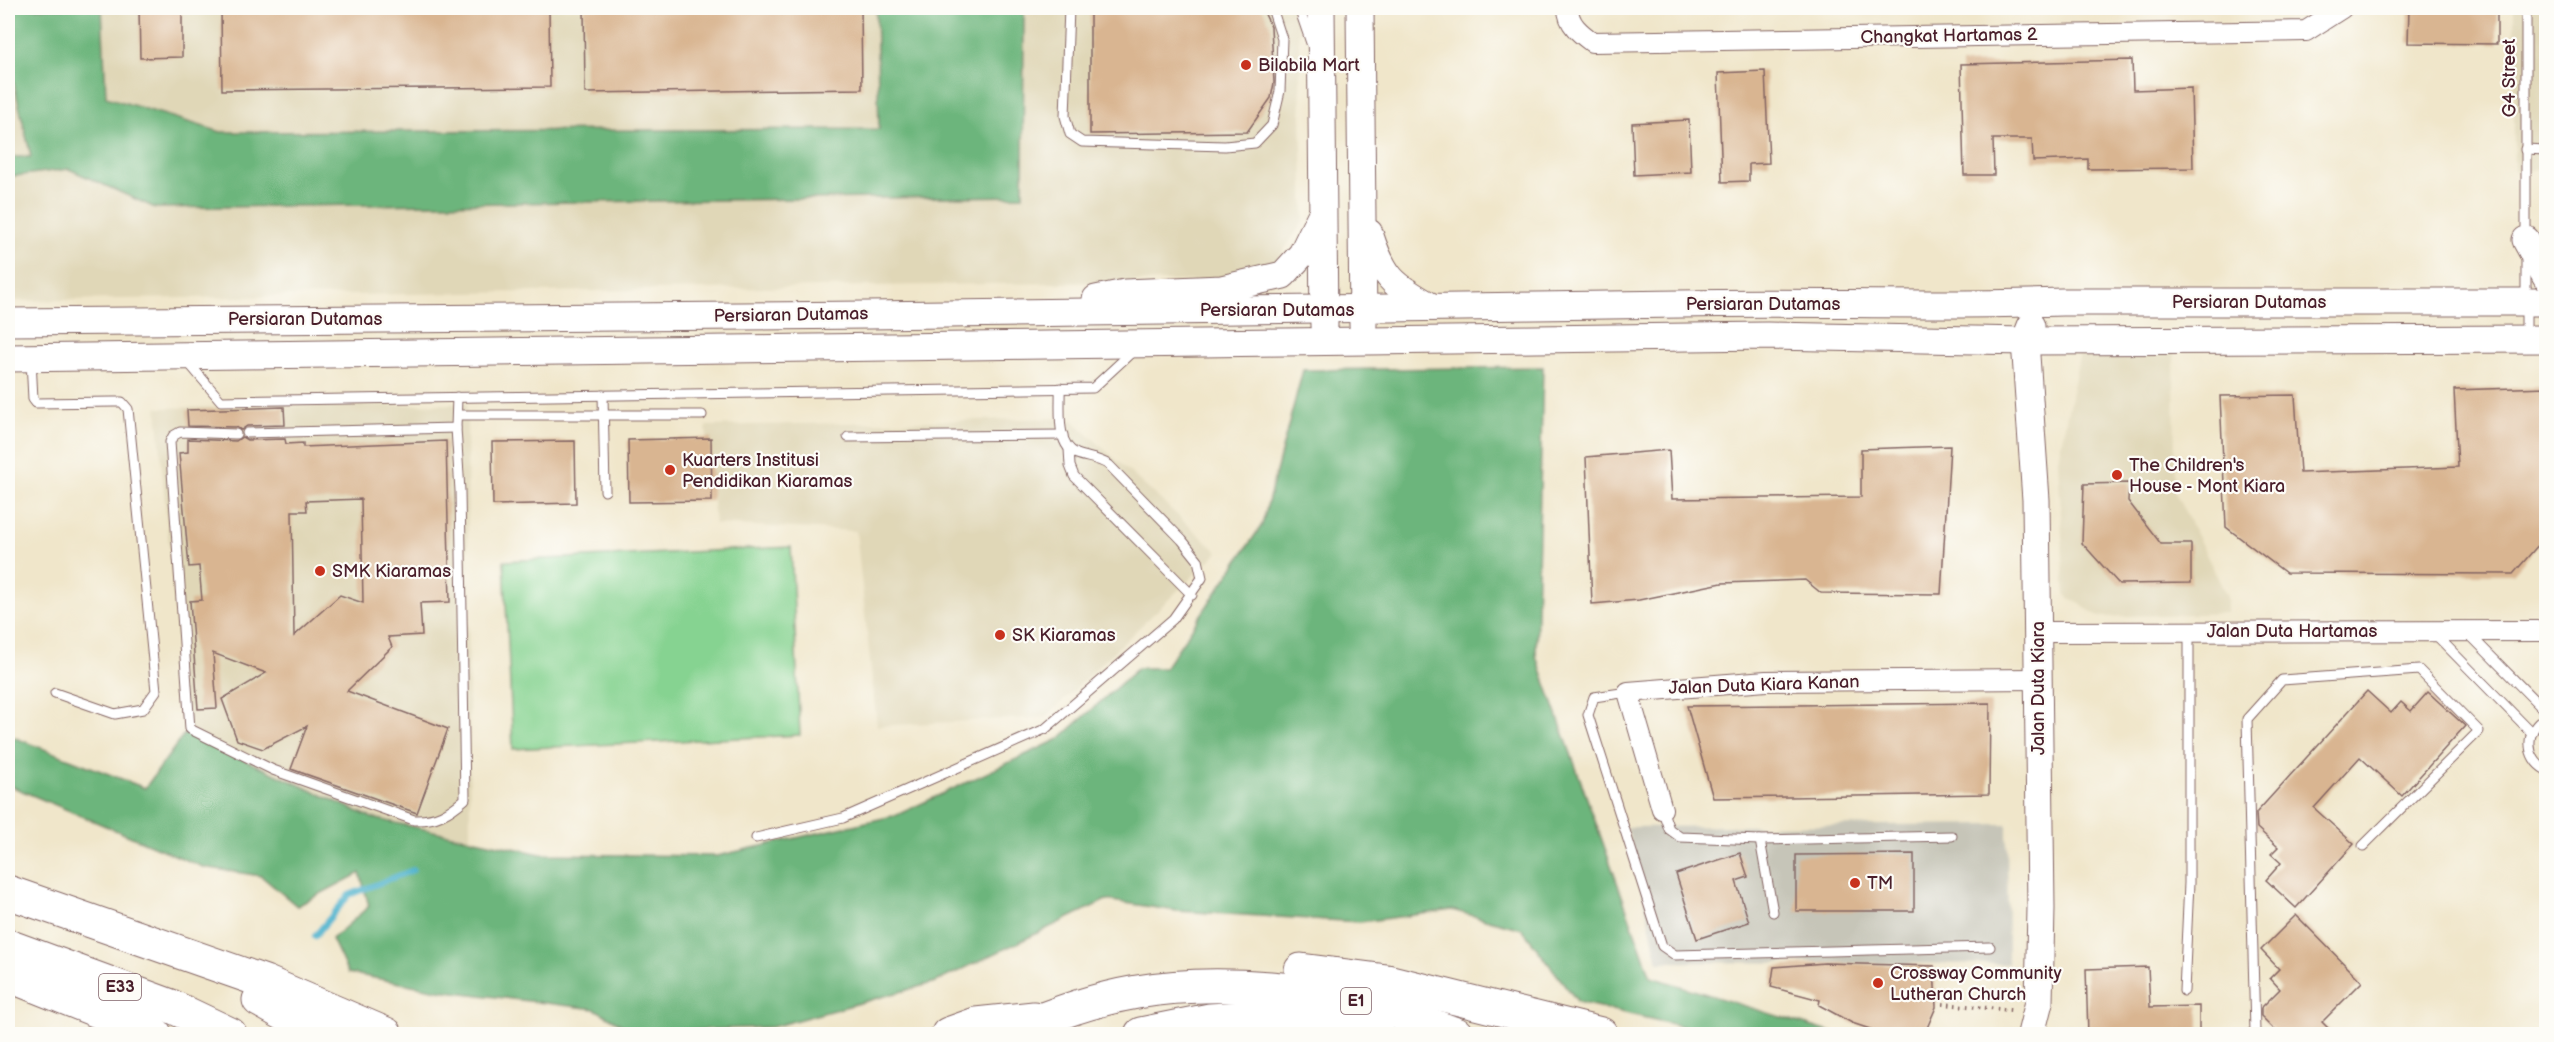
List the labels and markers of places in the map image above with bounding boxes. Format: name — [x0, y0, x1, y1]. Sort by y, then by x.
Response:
place label: Bilabila Mart — [1258, 55, 1360, 76]
marker: Bilabila Mart — [1239, 58, 1253, 72]
place label: Kuarters Institusi Pendidikan Kiaramas — [682, 450, 853, 492]
place label: The Children's House - Mont Kiara — [2129, 455, 2285, 497]
marker: Kuarters Institusi Pendidikan Kiaramas — [663, 463, 677, 477]
marker: The Children's House - Mont Kiara — [2110, 468, 2124, 482]
place label: SMK Kiaramas — [332, 561, 451, 582]
marker: SMK Kiaramas — [313, 564, 327, 578]
place label: SK Kiaramas — [1012, 625, 1116, 646]
marker: SK Kiaramas — [993, 628, 1007, 642]
place label: TM — [1867, 873, 1893, 894]
marker: TM — [1848, 876, 1862, 890]
place label: Crossway Community Lutheran Church — [1890, 963, 2062, 1005]
marker: Crossway Community Lutheran Church — [1871, 976, 1885, 990]

